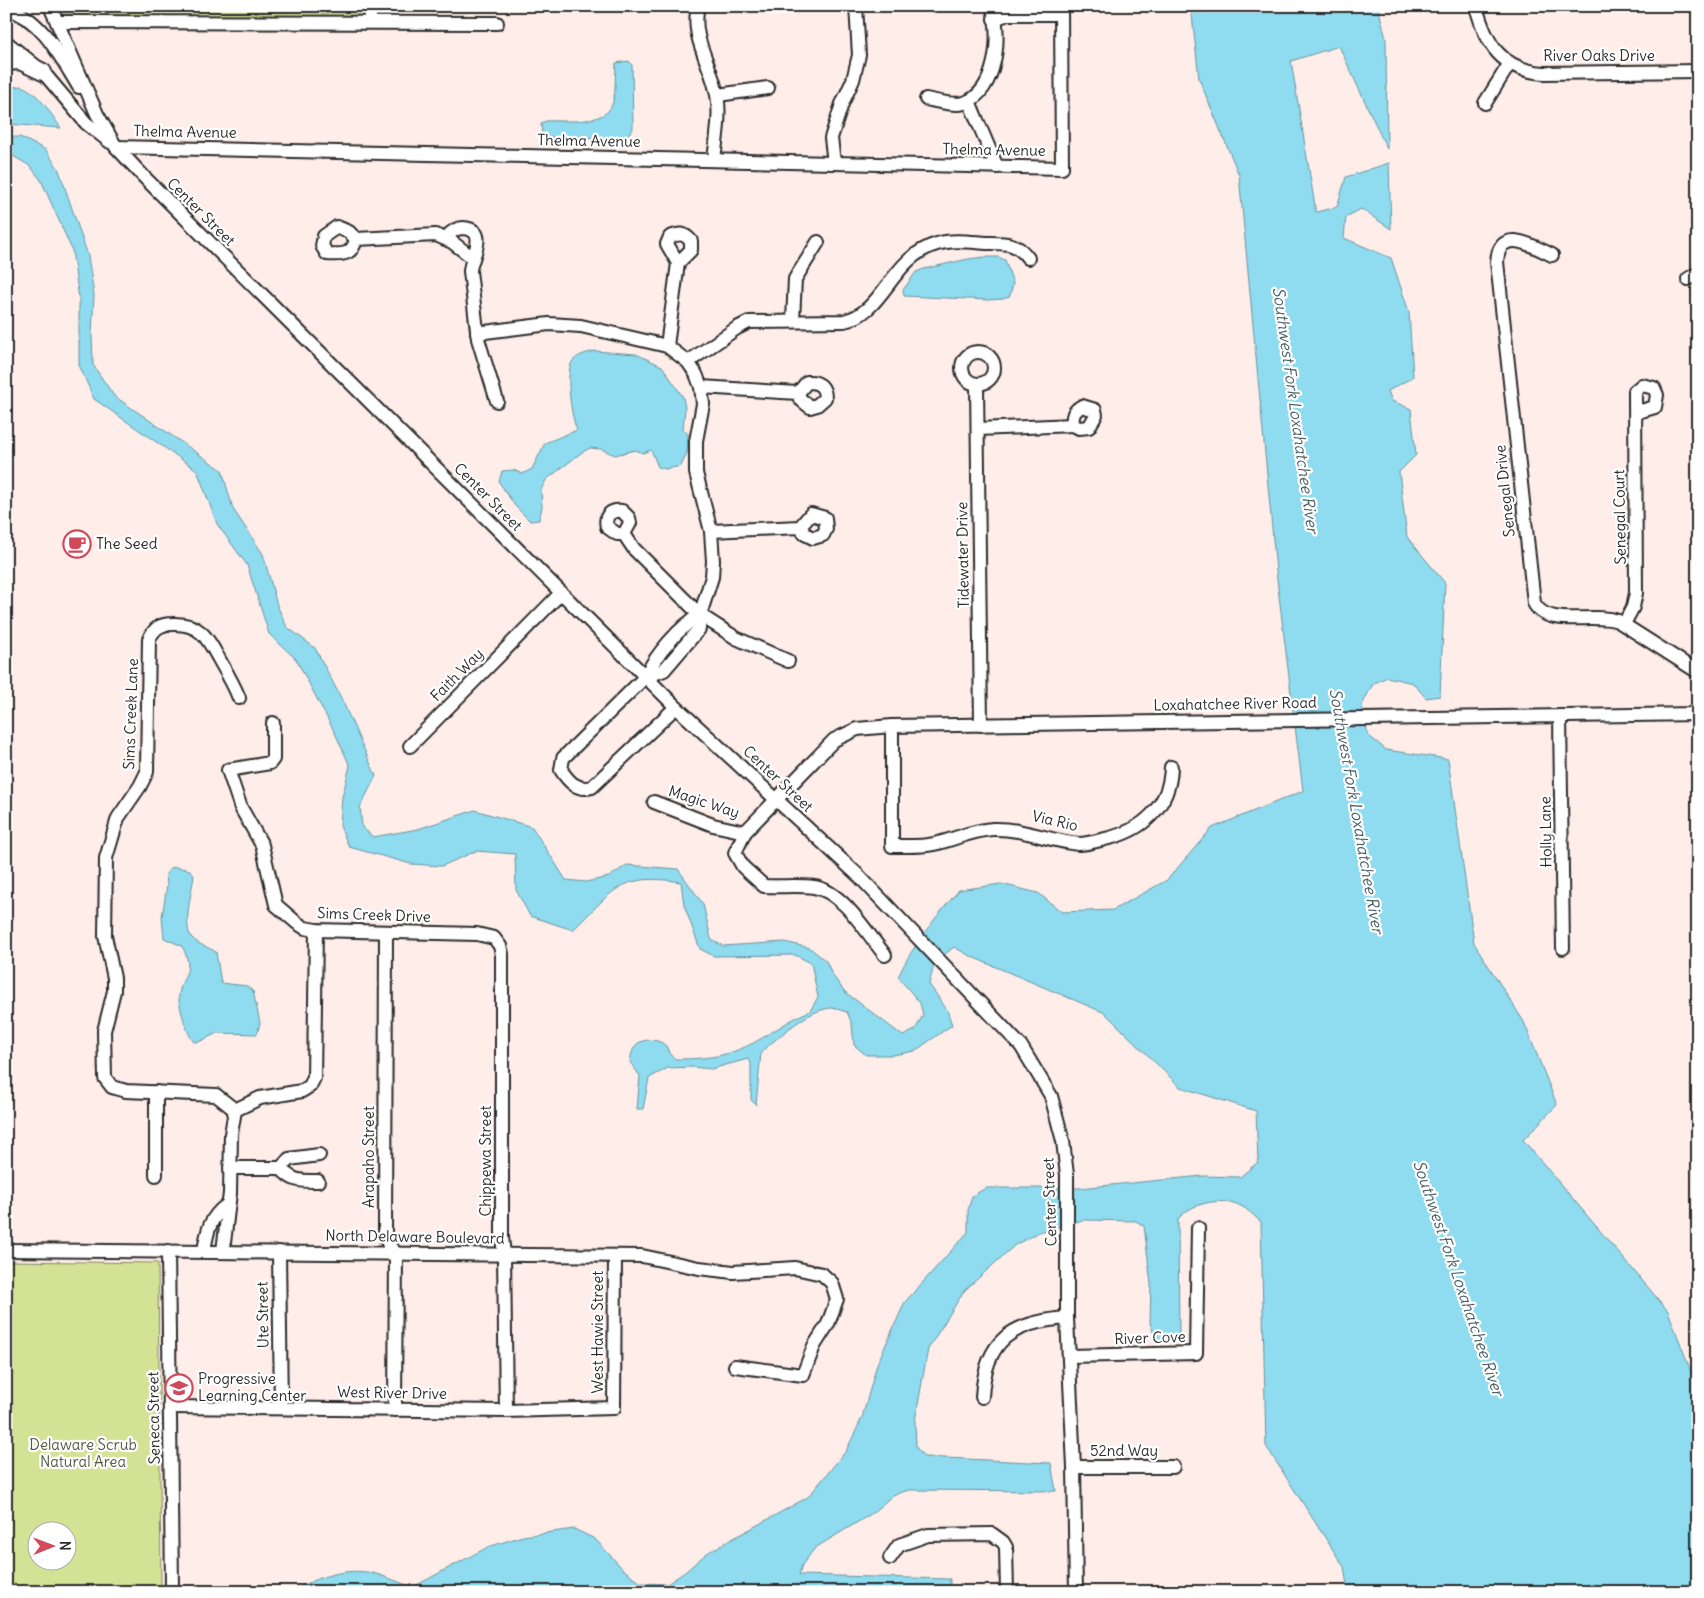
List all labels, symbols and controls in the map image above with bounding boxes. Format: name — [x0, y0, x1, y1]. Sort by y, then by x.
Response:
street label: River Oaks Drive — [1543, 46, 1655, 65]
street label: Thelma Avenue — [133, 121, 237, 142]
street label: Thelma Avenue — [537, 130, 641, 151]
street label: Thelma Avenue — [942, 139, 1046, 160]
street label: Center Street — [163, 174, 239, 250]
water label: Southwest Fork Loxahatchee River — [1269, 286, 1324, 537]
street label: Senegal Drive — [1490, 444, 1519, 538]
street label: Center Street — [450, 459, 526, 535]
street label: Senegal Court — [1609, 469, 1630, 565]
street label: Tidewater Drive — [952, 502, 973, 608]
cafe icon: The Seed — [62, 529, 92, 559]
place label: The Seed — [96, 534, 158, 553]
street label: Faith Way — [426, 644, 487, 705]
street label: Sims Creek Lane — [119, 658, 142, 770]
water label: Southwest Fork Loxahatchee River — [1326, 687, 1389, 937]
street label: Loxahatchee River Road — [1153, 693, 1317, 714]
street label: Center Street — [739, 741, 817, 816]
street label: Magic Way — [666, 781, 742, 822]
street label: Holly Lane — [1535, 796, 1556, 868]
street label: Via Rio — [1030, 806, 1080, 835]
street label: Sims Creek Drive — [317, 903, 431, 926]
street label: Chippewa Street — [476, 1105, 495, 1217]
street label: Arapaho Street — [359, 1106, 378, 1208]
street label: Center Street — [1038, 1157, 1061, 1247]
water label: Southwest Fork Loxahatchee River — [1409, 1157, 1510, 1401]
street label: North Delaware Boulevard — [325, 1225, 505, 1248]
street label: West Hawie Street — [588, 1271, 607, 1393]
street label: Ute Street — [252, 1281, 273, 1349]
street label: River Cove — [1114, 1327, 1186, 1348]
place label: Progressive Learning Center — [198, 1369, 306, 1405]
street label: Seneca Street — [143, 1371, 164, 1465]
school or university icon: Progressive Learning Center — [164, 1373, 194, 1403]
street label: West River Drive — [337, 1382, 447, 1403]
park label: Delaware Scrub Natural Area — [29, 1435, 137, 1471]
street label: 52nd Way — [1090, 1441, 1158, 1460]
north arrow — [28, 1520, 78, 1570]
text: N — [56, 1541, 74, 1551]

